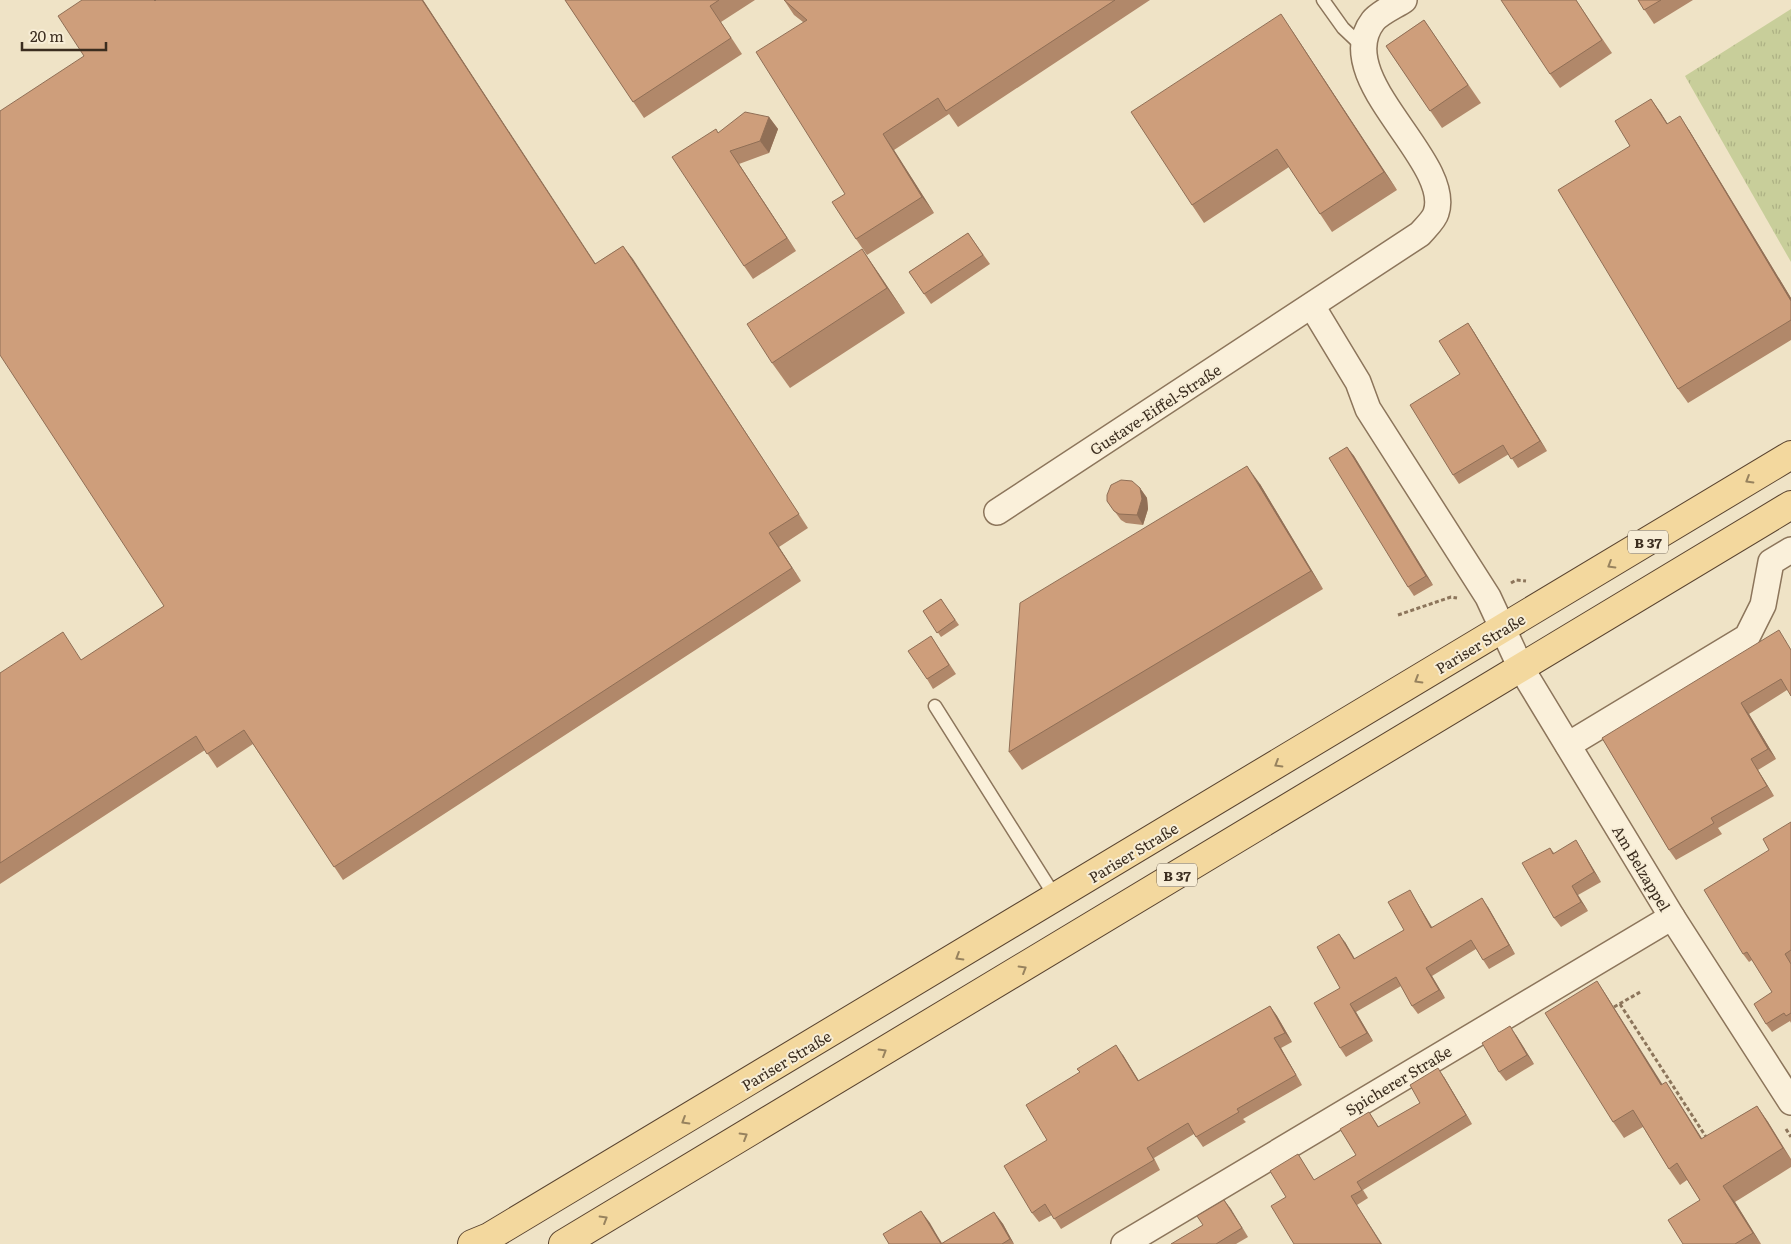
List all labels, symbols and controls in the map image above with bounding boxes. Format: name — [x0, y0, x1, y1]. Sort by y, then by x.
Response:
scale bar — [22, 20, 106, 52]
text: 20 m — [30, 24, 64, 47]
street label: Gustave-Eiffel-Straße — [1085, 358, 1225, 460]
one-way arrow — [1746, 474, 1755, 484]
road number: B 37 — [1628, 530, 1668, 554]
one-way arrow — [1607, 558, 1616, 568]
street label: Pariser Straße — [1431, 607, 1529, 679]
one-way arrow — [1414, 674, 1423, 684]
one-way arrow — [1275, 758, 1284, 768]
street label: Pariser Straße — [1084, 816, 1182, 888]
street label: Am Belzappel — [1607, 821, 1677, 915]
road number: B 37 — [1157, 864, 1197, 886]
one-way arrow — [956, 950, 965, 960]
one-way arrow — [1017, 965, 1026, 975]
street label: Pariser Straße — [737, 1024, 835, 1096]
street label: Spicherer Straße — [1340, 1039, 1456, 1121]
one-way arrow — [878, 1049, 887, 1059]
one-way arrow — [681, 1114, 690, 1124]
one-way arrow — [738, 1132, 747, 1142]
one-way arrow — [599, 1215, 608, 1225]

